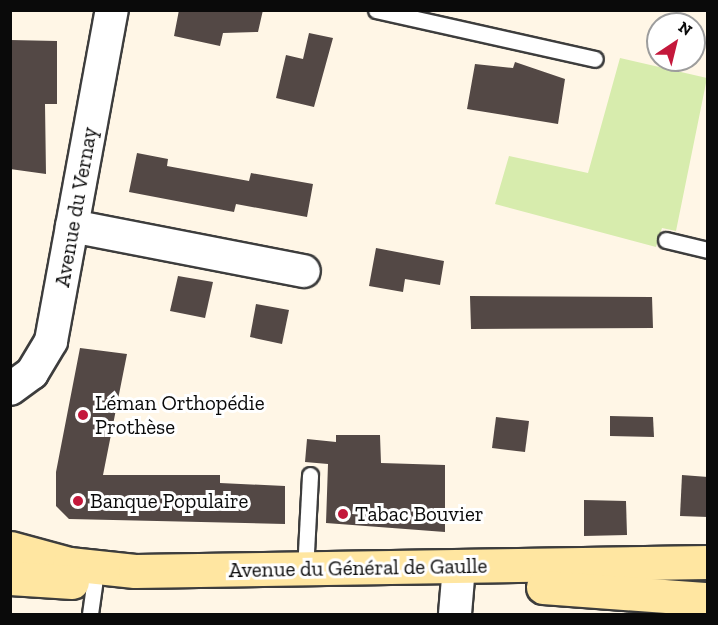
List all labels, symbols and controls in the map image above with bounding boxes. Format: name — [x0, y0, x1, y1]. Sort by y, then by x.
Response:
north arrow — [646, 12, 706, 72]
text: N — [675, 17, 696, 40]
street label: Avenue du Vernay — [49, 125, 103, 289]
place label: Léman Orthopédie Prothèse — [95, 390, 265, 440]
marker: Léman Orthopédie Prothèse — [76, 408, 90, 422]
place label: Banque Populaire — [90, 488, 248, 514]
marker: Banque Populaire — [71, 494, 85, 508]
place label: Tabac Bouvier — [355, 501, 484, 527]
marker: Tabac Bouvier — [336, 507, 350, 521]
street label: Avenue du Général de Gaulle — [228, 553, 488, 583]

